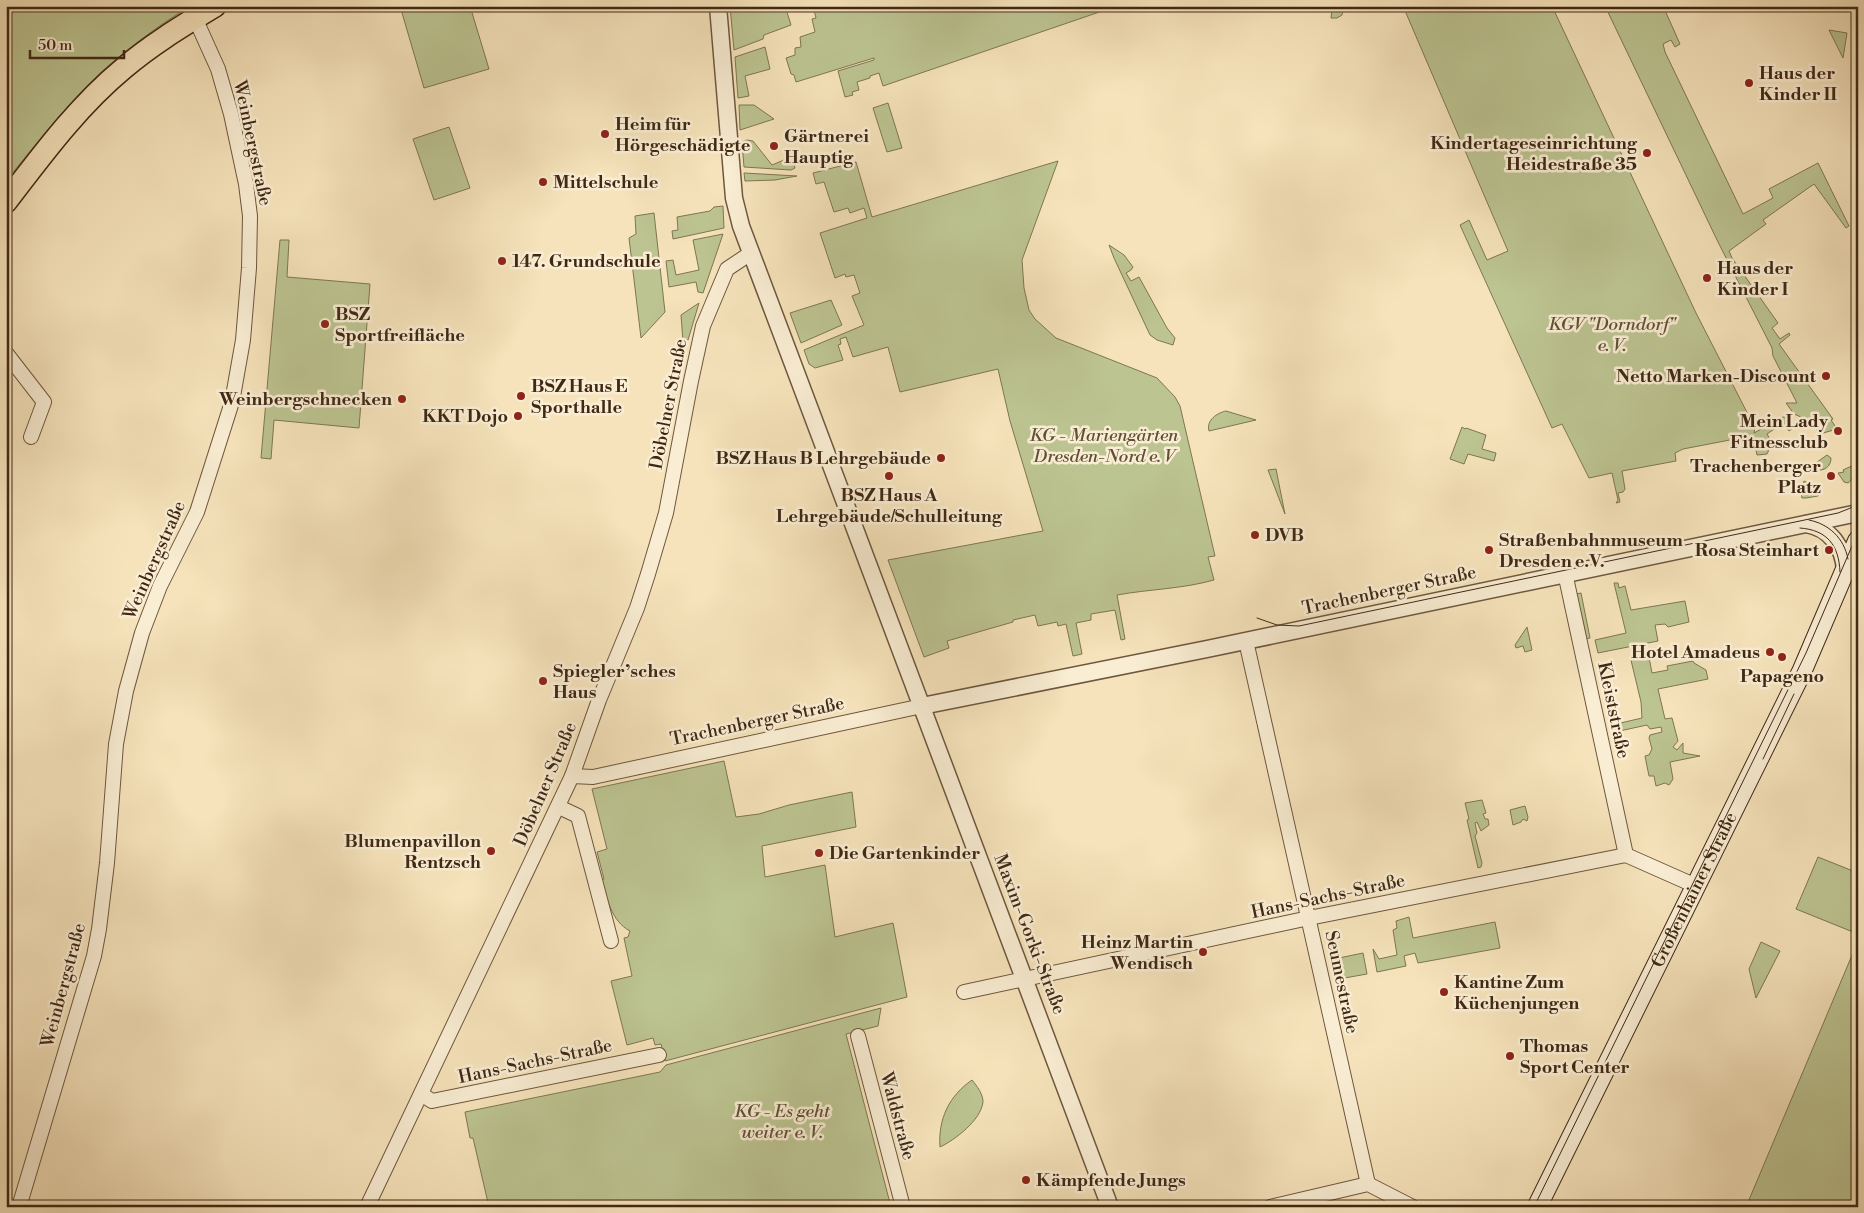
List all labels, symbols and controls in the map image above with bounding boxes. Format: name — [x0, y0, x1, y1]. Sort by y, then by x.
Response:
scale bar — [30, 28, 124, 60]
text: 50 m — [38, 36, 72, 55]
place label: Haus der Kinder II — [1759, 62, 1837, 106]
street label: Weinbergstraße — [228, 77, 277, 208]
marker: Haus der Kinder II — [1743, 77, 1755, 89]
place label: Heim für Hörgeschädigte — [615, 113, 751, 157]
place label: Gärtnerei Hauptig — [784, 125, 869, 169]
marker: Heim für Hörgeschädigte — [599, 128, 611, 140]
place label: Kindertageseinrichtung Heidestraße 35 — [1430, 132, 1638, 176]
marker: Gärtnerei Hauptig — [768, 140, 780, 152]
marker: Kindertageseinrichtung Heidestraße 35 — [1641, 147, 1653, 159]
place label: Mittelschule — [553, 171, 659, 194]
marker: Mittelschule — [537, 176, 549, 188]
place label: 147. Grundschule — [512, 250, 661, 273]
marker: 147. Grundschule — [496, 255, 508, 267]
place label: Haus der Kinder I — [1717, 257, 1793, 301]
marker: Haus der Kinder I — [1701, 272, 1713, 284]
place label: BSZ Sportfreifläche — [335, 303, 465, 347]
park label: KGV "Dorndorf" e. V. — [1548, 313, 1678, 357]
marker: BSZ Sportfreifläche — [319, 318, 331, 330]
street label: Döbelner Straße — [645, 337, 692, 471]
place label: Netto Marken-Discount — [1616, 365, 1817, 388]
marker: Netto Marken-Discount — [1820, 370, 1832, 382]
place label: BSZ Haus E Sporthalle — [531, 375, 628, 419]
place label: Weinbergschnecken — [218, 388, 392, 411]
marker: BSZ Haus E Sporthalle — [515, 390, 527, 402]
marker: Weinbergschnecken — [396, 393, 408, 405]
place label: KKT Dojo — [422, 405, 508, 428]
marker: KKT Dojo — [512, 410, 524, 422]
place label: Mein Lady Fitnessclub — [1730, 410, 1829, 454]
park label: KG - Mariengärten Dresden-Nord e. V — [1030, 424, 1179, 468]
marker: Mein Lady Fitnessclub — [1832, 425, 1844, 437]
place label: BSZ Haus B Lehrgebäude — [716, 447, 931, 470]
marker: BSZ Haus B Lehrgebäude — [935, 452, 947, 464]
place label: Trachenberger Platz — [1690, 455, 1821, 499]
marker: BSZ Haus A Lehrgebäude/Schulleitung — [883, 470, 895, 482]
marker: Trachenberger Platz — [1825, 470, 1837, 482]
place label: BSZ Haus A Lehrgebäude/Schulleitung — [776, 484, 1003, 528]
street label: Weinbergstraße — [118, 497, 191, 624]
place label: DVB — [1265, 524, 1304, 547]
marker: DVB — [1249, 529, 1261, 541]
place label: Straßenbahnmuseum Dresden e.V. — [1499, 529, 1683, 573]
place label: Rosa Steinhart — [1695, 539, 1820, 562]
marker: Straßenbahnmuseum Dresden e.V. — [1483, 544, 1495, 556]
marker: Rosa Steinhart — [1823, 544, 1835, 556]
street label: Trachenberger Straße — [1300, 561, 1478, 620]
place label: Hotel Amadeus — [1631, 641, 1760, 664]
marker: Hotel Amadeus — [1764, 646, 1776, 658]
marker: Papageno — [1776, 651, 1788, 663]
place label: Spiegler’sches Haus — [553, 660, 676, 704]
street label: Kleiststraße — [1592, 660, 1635, 761]
place label: Papageno — [1740, 665, 1824, 688]
marker: Spiegler’sches Haus — [537, 675, 549, 687]
street label: Trachenberger Straße — [668, 692, 846, 751]
street label: Döbelner Straße — [509, 719, 582, 850]
street label: Großenhainer Straße — [1646, 808, 1742, 972]
place label: Blumenpavillon Rentzsch — [344, 830, 481, 874]
place label: Die Gartenkinder — [829, 842, 980, 865]
marker: Blumenpavillon Rentzsch — [485, 845, 497, 857]
marker: Die Gartenkinder — [813, 847, 825, 859]
street label: Maxim-Gorki-Straße — [988, 851, 1071, 1018]
street label: Hans-Sachs-Straße — [1249, 869, 1407, 924]
street label: Weinbergstraße — [36, 921, 91, 1051]
street label: Seumestraße — [1319, 928, 1364, 1036]
place label: Heinz Martin Wendisch — [1081, 931, 1193, 975]
marker: Heinz Martin Wendisch — [1197, 946, 1209, 958]
place label: Kantine Zum Küchenjungen — [1454, 971, 1579, 1015]
marker: Kantine Zum Küchenjungen — [1438, 986, 1450, 998]
street label: Hans-Sachs-Straße — [456, 1034, 614, 1089]
place label: Thomas Sport Center — [1520, 1035, 1630, 1079]
marker: Thomas Sport Center — [1504, 1050, 1516, 1062]
street label: Waldstraße — [874, 1069, 920, 1163]
park label: KG - Es geht weiter e. V. — [734, 1100, 831, 1144]
place label: Kämpfende Jungs — [1036, 1169, 1186, 1192]
marker: Kämpfende Jungs — [1020, 1174, 1032, 1186]

